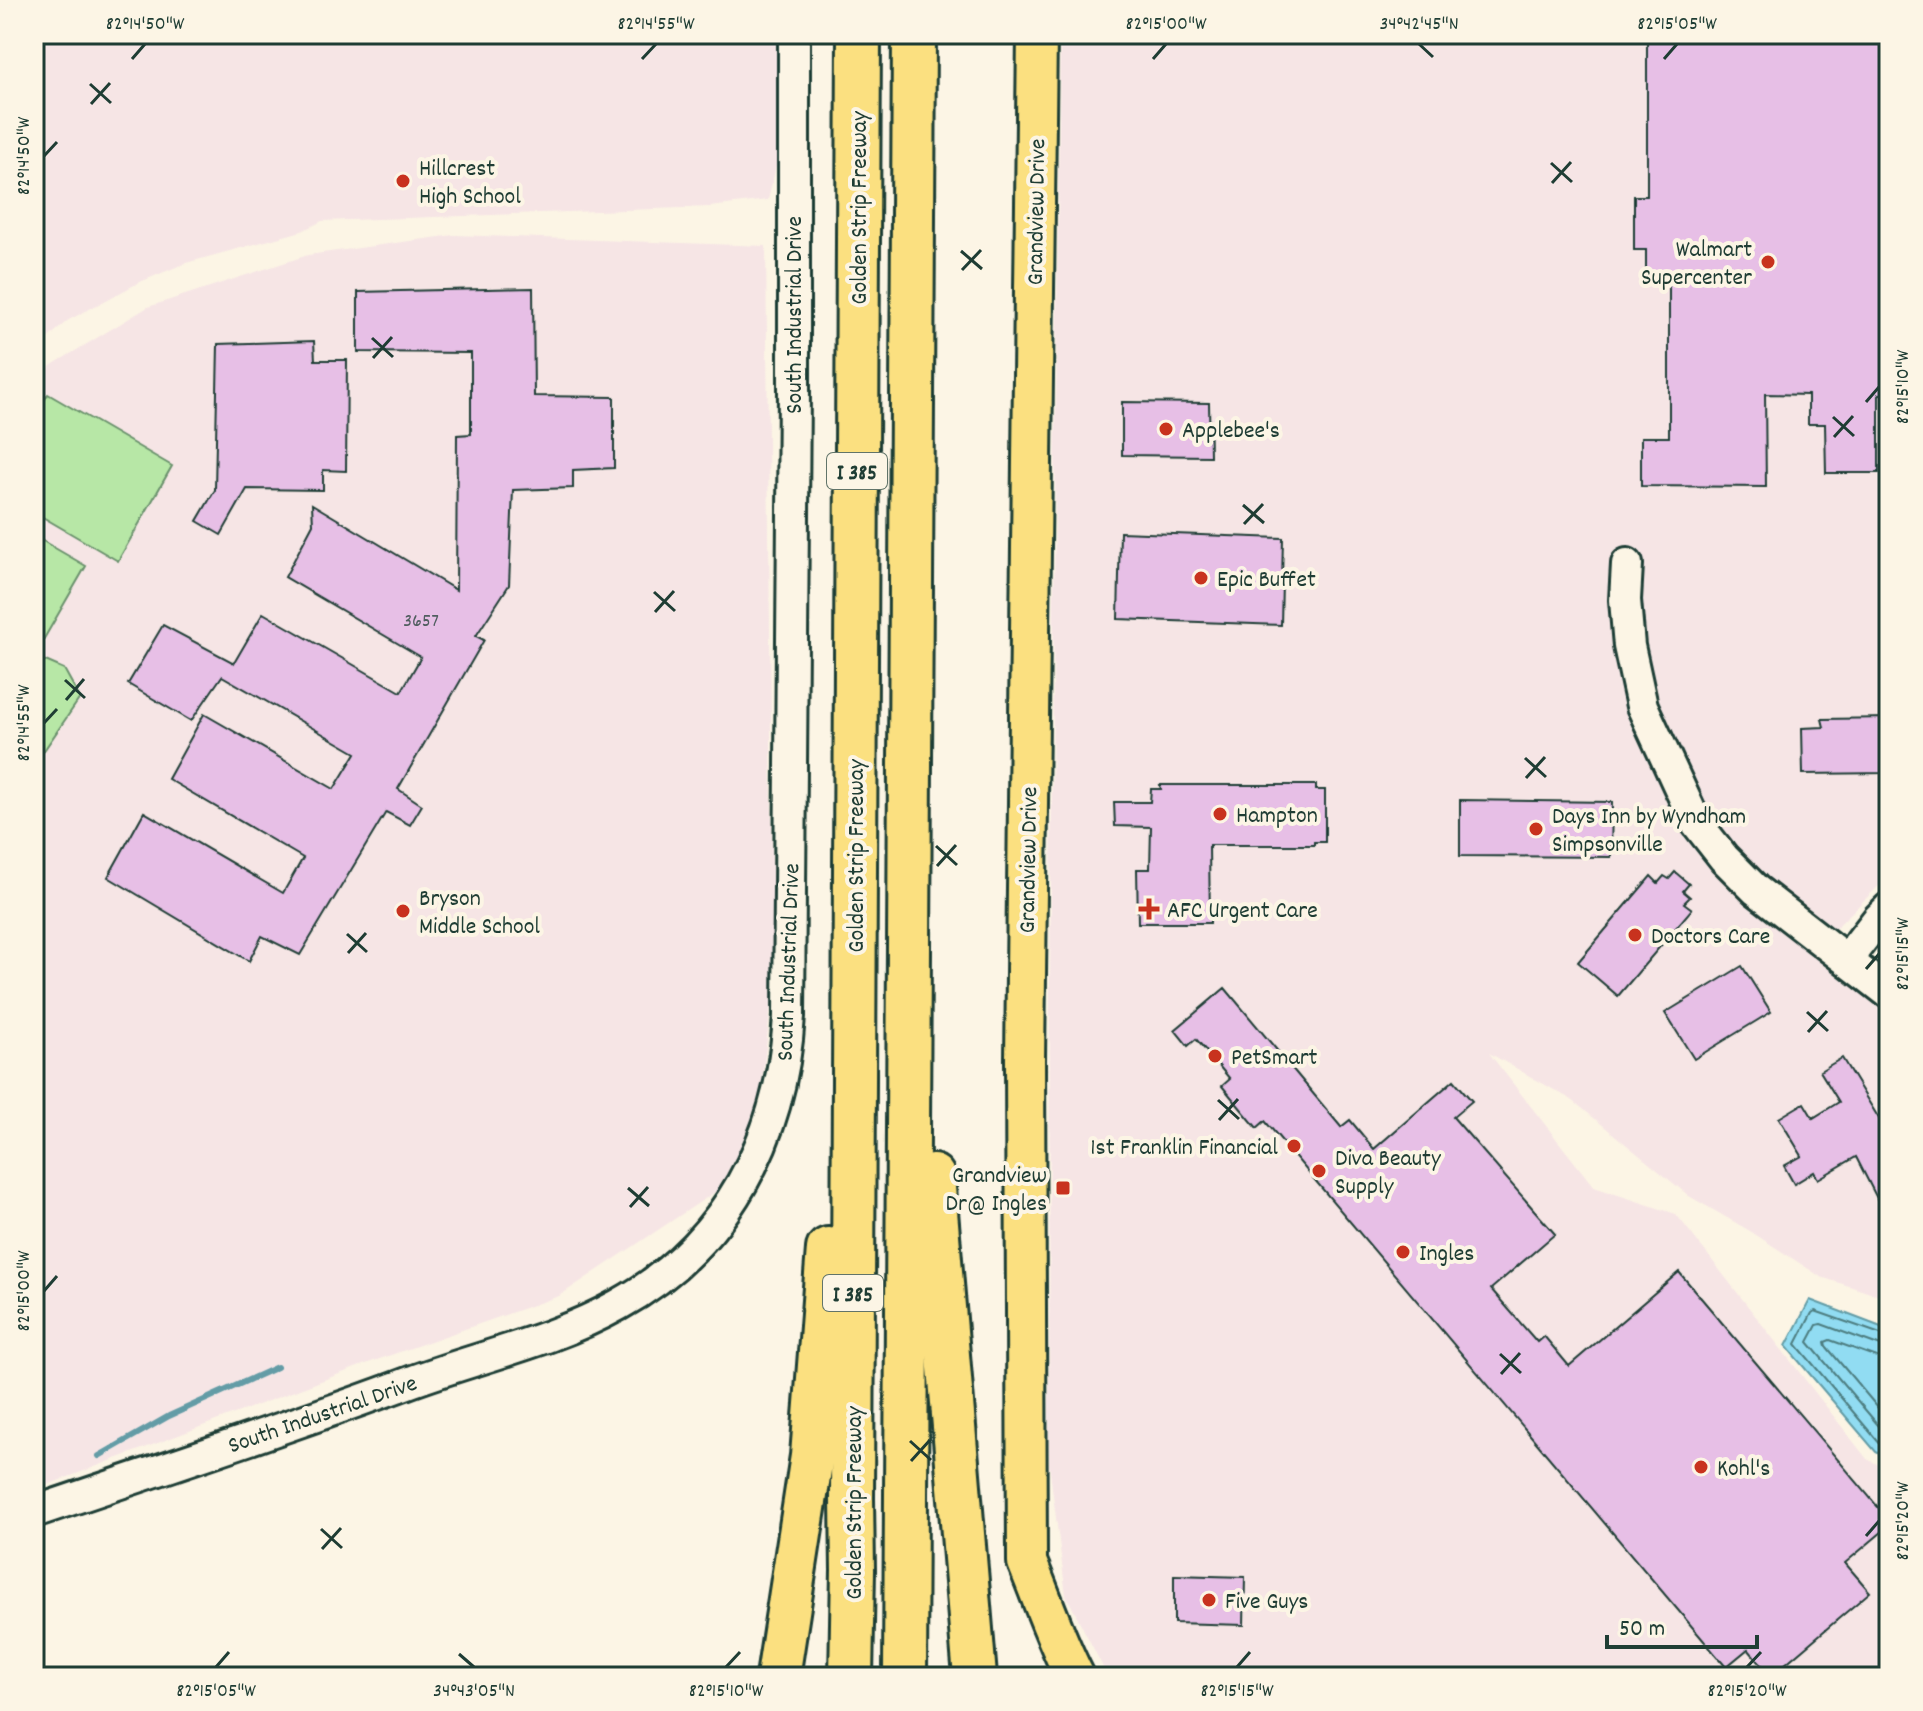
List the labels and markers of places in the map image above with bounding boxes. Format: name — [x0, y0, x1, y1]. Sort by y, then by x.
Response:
place label: Hillcrest High School — [419, 153, 521, 215]
marker: Hillcrest High School — [394, 172, 412, 190]
place label: Walmart Supercenter — [1641, 234, 1752, 296]
marker: Walmart Supercenter — [1759, 253, 1777, 271]
place label: Applebee's — [1182, 415, 1280, 449]
marker: Applebee's — [1157, 420, 1175, 438]
place label: Epic Buffet — [1217, 564, 1316, 598]
marker: Epic Buffet — [1192, 569, 1210, 587]
place label: Hampton — [1236, 800, 1318, 834]
place label: Days Inn by Wyndham Simpsonville — [1552, 801, 1746, 863]
marker: Hampton — [1211, 805, 1229, 823]
marker: Days Inn by Wyndham Simpsonville — [1527, 820, 1545, 838]
place label: Bryson Middle School — [419, 883, 540, 945]
place label: AFC Urgent Care — [1167, 895, 1318, 929]
marker: AFC Urgent Care — [1138, 898, 1160, 920]
marker: Bryson Middle School — [394, 902, 412, 920]
place label: Doctors Care — [1651, 921, 1770, 955]
marker: Doctors Care — [1626, 926, 1644, 944]
place label: PetSmart — [1231, 1042, 1318, 1076]
marker: PetSmart — [1206, 1047, 1224, 1065]
place label: 1st Franklin Financial — [1090, 1132, 1278, 1166]
marker: 1st Franklin Financial — [1285, 1137, 1303, 1155]
place label: Diva Beauty Supply — [1335, 1143, 1442, 1205]
place label: Grandview Dr@ Ingles — [946, 1160, 1047, 1222]
marker: Diva Beauty Supply — [1310, 1162, 1328, 1180]
marker: Grandview Dr@ Ingles — [1054, 1179, 1072, 1197]
place label: Ingles — [1419, 1238, 1474, 1272]
marker: Ingles — [1394, 1243, 1412, 1261]
place label: Kohl's — [1717, 1453, 1770, 1487]
marker: Kohl's — [1692, 1458, 1710, 1476]
place label: Five Guys — [1225, 1586, 1308, 1620]
marker: Five Guys — [1200, 1591, 1218, 1609]

